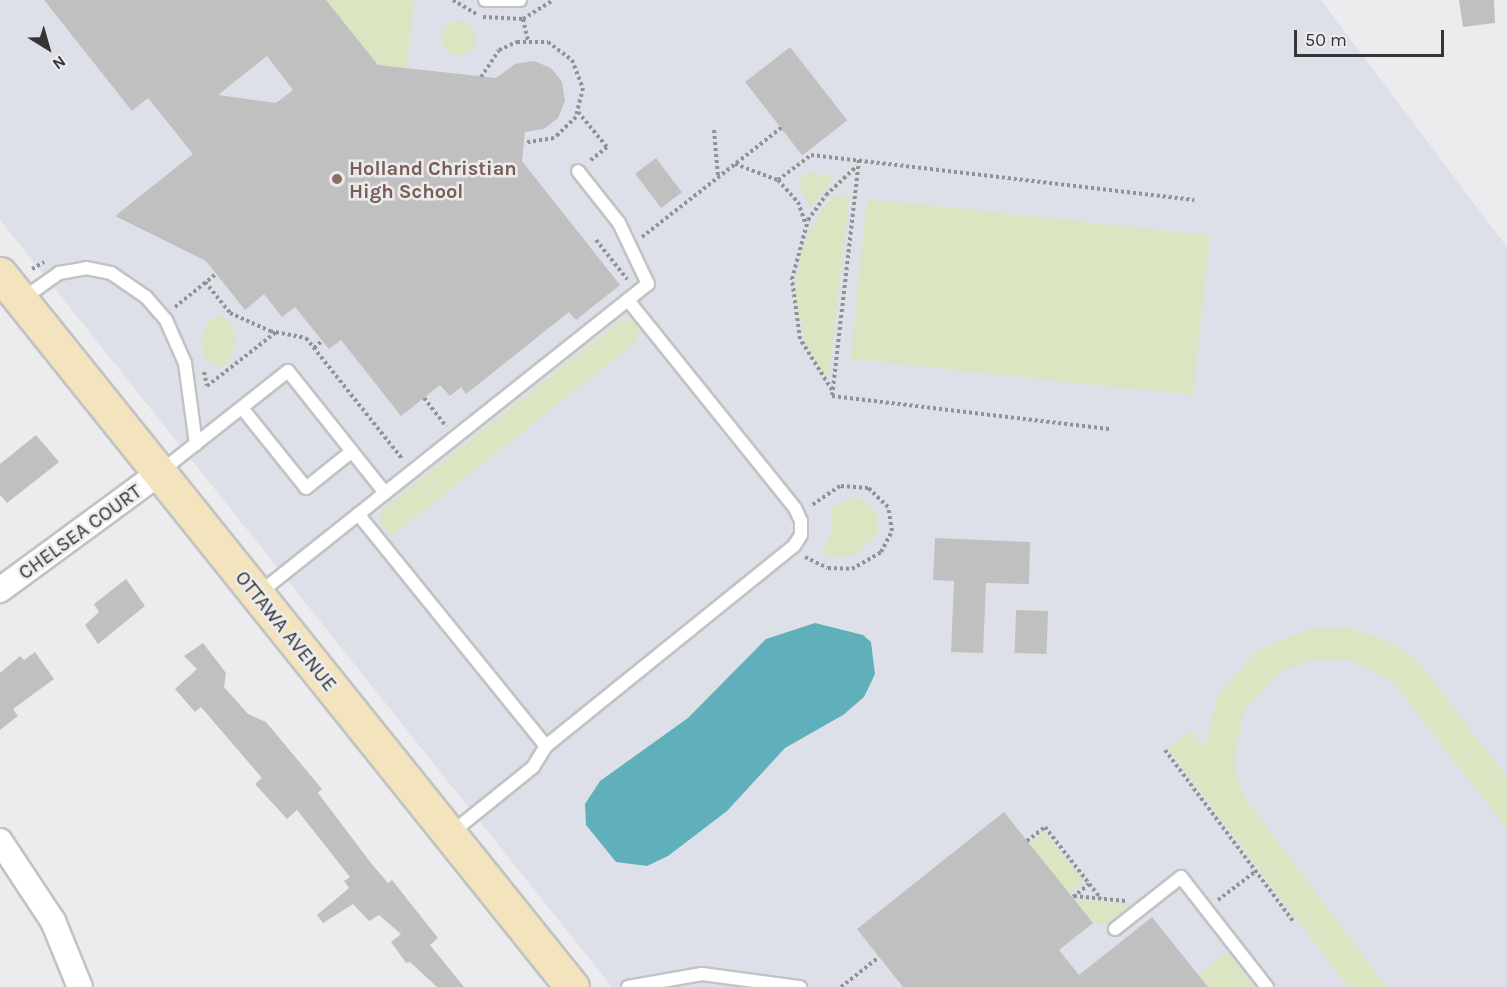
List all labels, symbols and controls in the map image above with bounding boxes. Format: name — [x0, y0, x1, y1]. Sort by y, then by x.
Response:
north arrow — [18, 18, 78, 78]
scale bar — [1297, 18, 1447, 56]
text: 50 m — [1305, 29, 1347, 51]
text: N — [49, 52, 69, 74]
place label: Holland Christian High School — [349, 156, 517, 203]
marker: Holland Christian High School — [330, 172, 344, 186]
street label: CHELSEA COURT — [14, 479, 146, 585]
street label: OTTAWA AVENUE — [230, 566, 342, 696]

